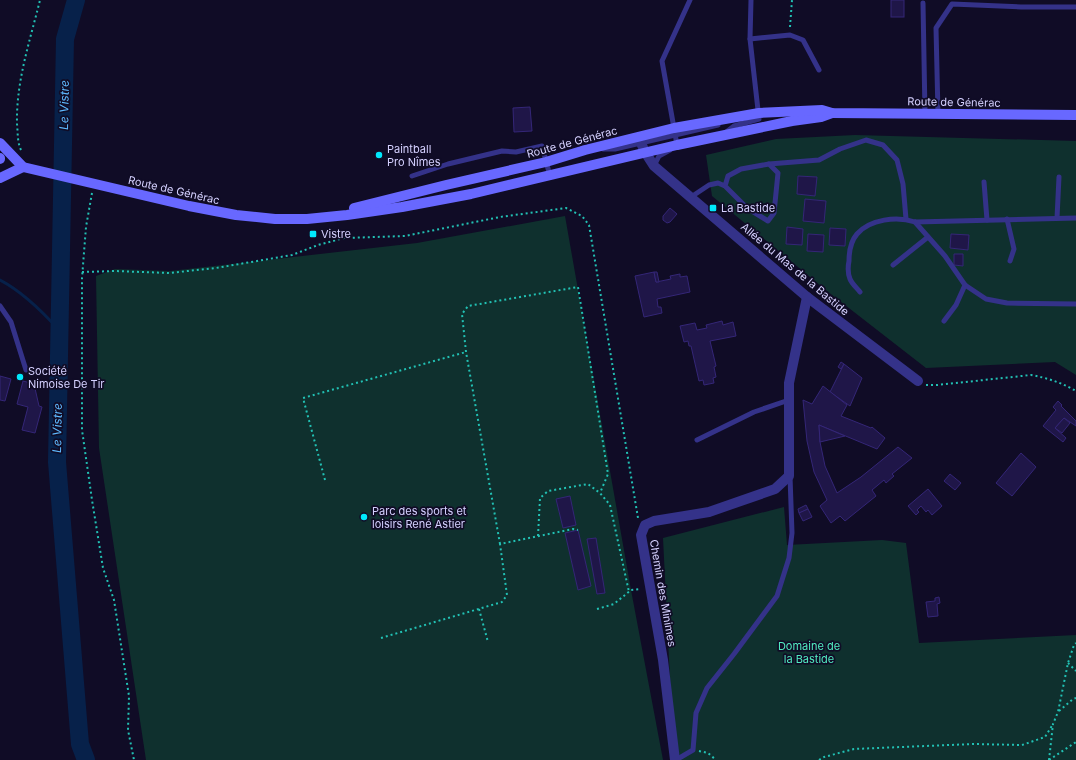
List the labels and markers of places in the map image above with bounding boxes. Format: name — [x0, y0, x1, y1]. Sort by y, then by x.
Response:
place label: Paintball Pro Nîmes — [387, 142, 441, 169]
marker: Paintball Pro Nîmes — [374, 150, 384, 160]
place label: La Bastide — [721, 201, 775, 215]
marker: La Bastide — [708, 203, 718, 213]
place label: Vistre — [321, 227, 351, 241]
marker: Vistre — [308, 229, 318, 239]
place label: Société Nimoise De Tir — [28, 364, 105, 391]
marker: Société Nimoise De Tir — [15, 372, 25, 382]
place label: Parc des sports et loisirs René Astier — [372, 504, 467, 531]
marker: Parc des sports et loisirs René Astier — [359, 512, 369, 522]

